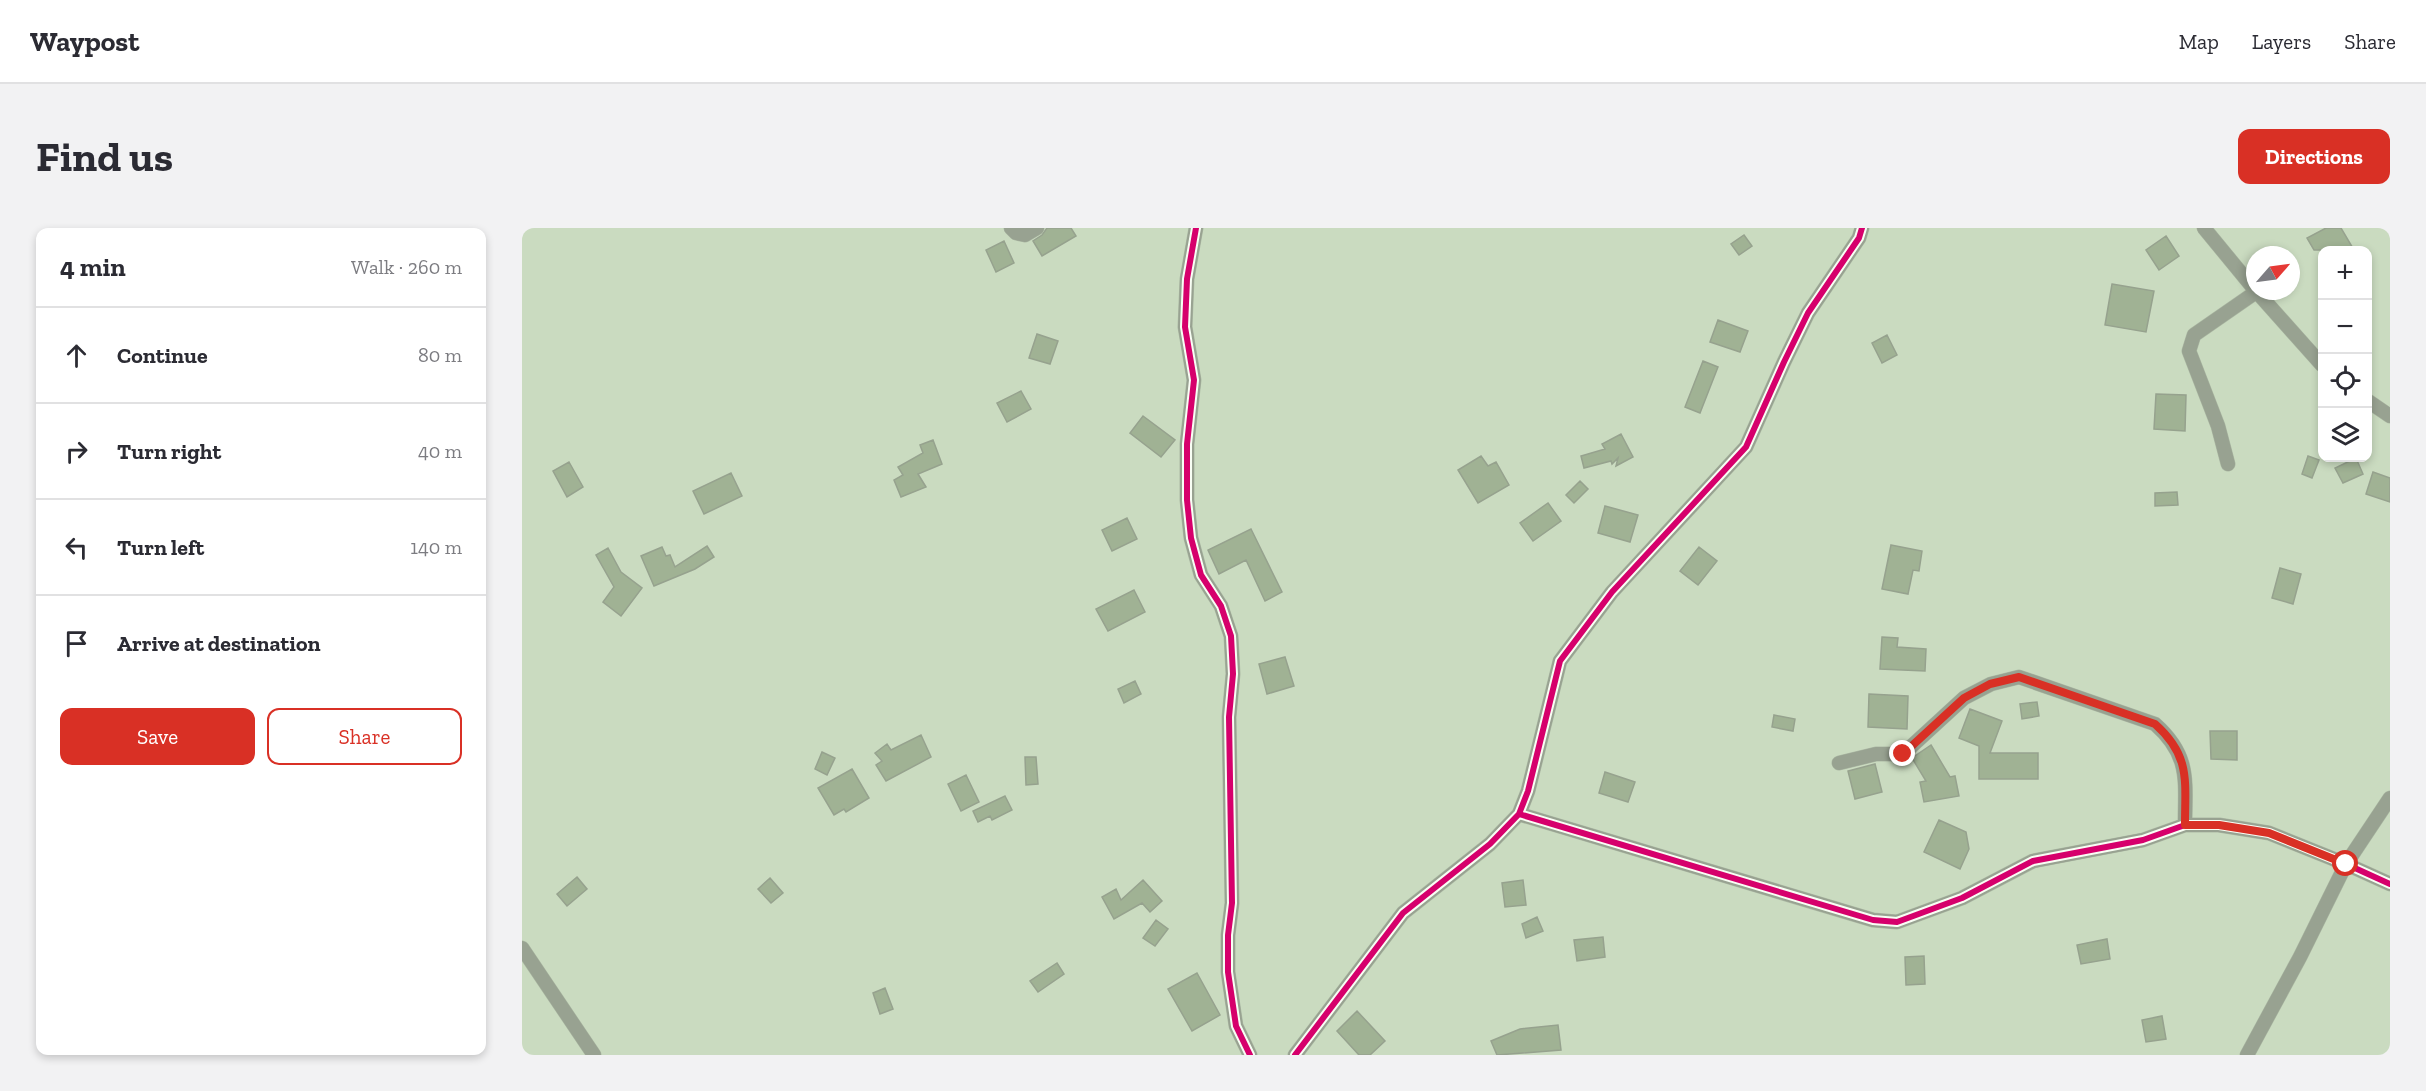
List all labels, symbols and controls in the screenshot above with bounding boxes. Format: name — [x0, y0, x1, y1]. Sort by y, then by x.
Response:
text: Waypost — [30, 25, 139, 58]
text: Map — [2179, 29, 2219, 54]
text: Layers — [2252, 29, 2311, 54]
text: Share — [2344, 29, 2396, 54]
button: Directions — [2238, 129, 2390, 184]
text: Find us — [36, 131, 173, 182]
north arrow — [2246, 246, 2300, 300]
map controls — [2318, 246, 2372, 462]
button: + — [2318, 246, 2372, 300]
text: 4 min — [60, 251, 126, 283]
text: Walk · 260 m — [351, 255, 462, 279]
button: − — [2318, 300, 2372, 354]
icon: ahead — [60, 339, 93, 372]
text: Continue — [117, 342, 208, 369]
text: 80 m — [418, 343, 462, 367]
button: locate — [2318, 354, 2372, 408]
button: layers — [2318, 408, 2372, 462]
icon: right — [60, 435, 93, 468]
text: Turn right — [117, 438, 221, 465]
text: 40 m — [418, 439, 462, 463]
icon: left — [60, 531, 93, 564]
text: Turn left — [117, 534, 204, 561]
text: 140 m — [410, 535, 462, 559]
icon: arrive — [60, 627, 93, 660]
text: Arrive at destination — [117, 630, 320, 657]
button: Save — [60, 708, 255, 765]
button: Share — [267, 708, 462, 765]
route end — [1889, 740, 1915, 766]
route start — [2332, 850, 2358, 876]

